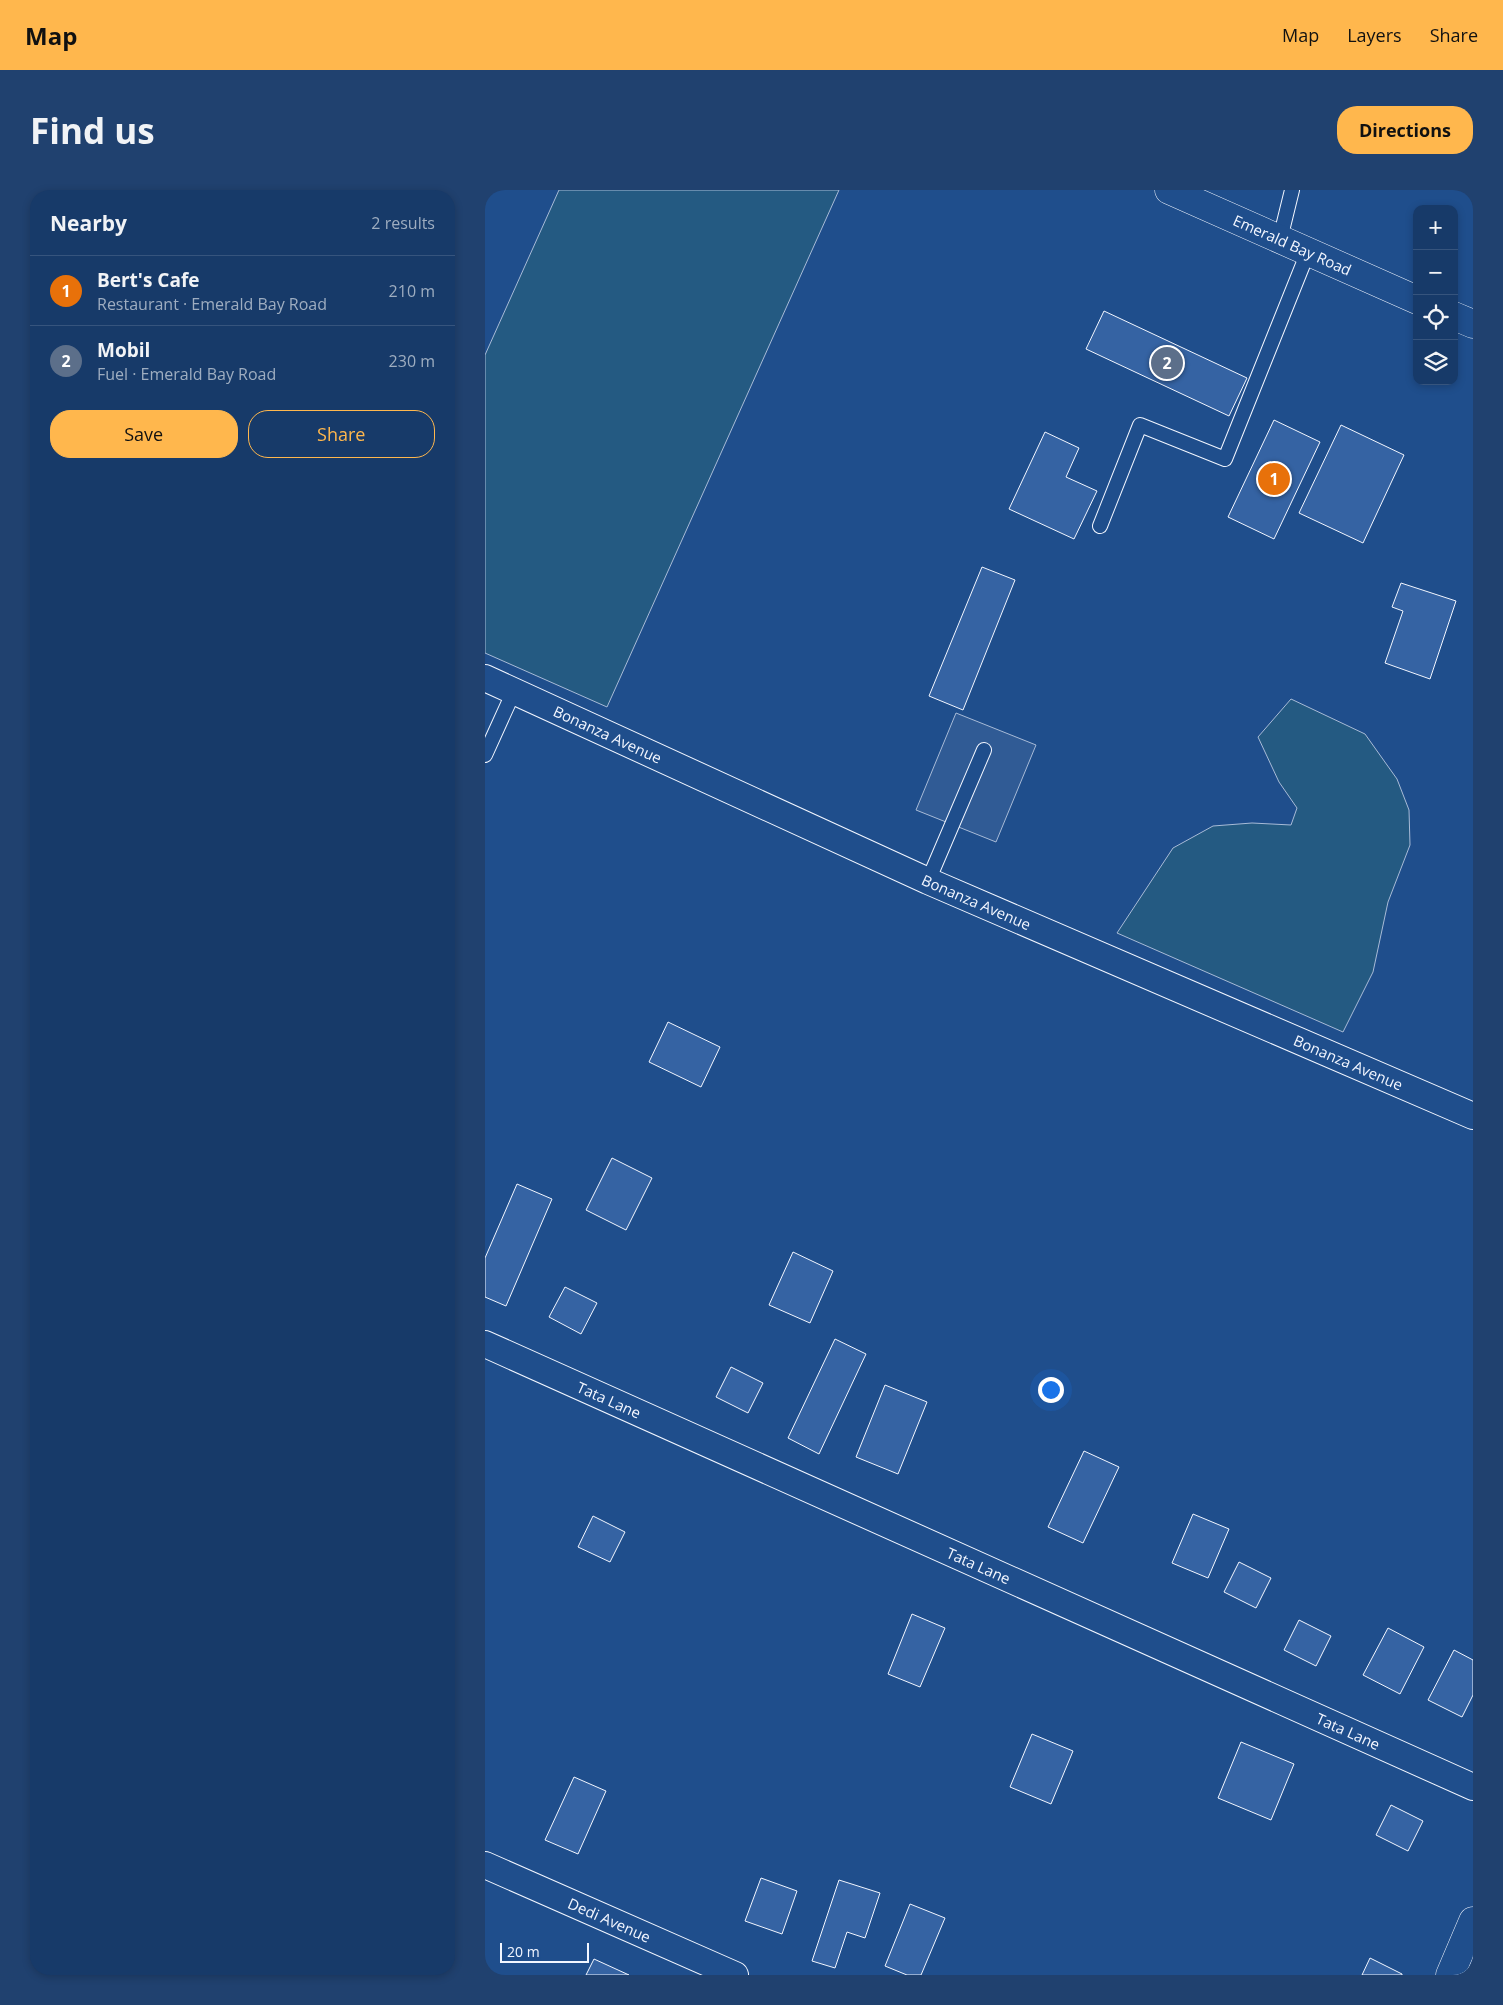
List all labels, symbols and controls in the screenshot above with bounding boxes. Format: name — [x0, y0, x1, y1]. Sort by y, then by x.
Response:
text: Map — [25, 19, 77, 52]
text: Map — [1282, 23, 1319, 47]
text: Layers — [1347, 23, 1402, 47]
text: Share — [1430, 23, 1478, 47]
button: Directions — [1337, 106, 1473, 154]
text: Find us — [30, 107, 155, 154]
map controls — [1413, 205, 1458, 385]
button: + — [1413, 205, 1458, 250]
text: Nearby — [50, 209, 127, 237]
street label: Emerald Bay Road — [1230, 210, 1355, 280]
text: 2 results — [371, 212, 435, 234]
button: − — [1413, 250, 1458, 295]
text: Bert's Cafe — [97, 267, 199, 293]
text: 1 — [61, 280, 71, 302]
text: 210 m — [389, 280, 435, 302]
text: Restaurant · Emerald Bay Road — [97, 293, 327, 315]
button: locate — [1413, 295, 1458, 340]
text: Mobil — [97, 337, 150, 363]
button: layers — [1413, 340, 1458, 385]
pin: 2 — [1151, 344, 1183, 382]
text: 2 — [61, 350, 71, 372]
text: 230 m — [389, 350, 435, 372]
text: Fuel · Emerald Bay Road — [97, 363, 276, 385]
button: Save — [50, 410, 238, 458]
button: Share — [248, 410, 435, 458]
pin: 1 — [1258, 460, 1290, 498]
street label: Bonanza Avenue — [550, 701, 665, 768]
street label: Bonanza Avenue — [919, 869, 1034, 934]
street label: Bonanza Avenue — [1291, 1030, 1406, 1095]
street label: Tata Lane — [574, 1377, 644, 1423]
your location — [1038, 1377, 1064, 1403]
street label: Tata Lane — [944, 1542, 1014, 1588]
street label: Tata Lane — [1313, 1708, 1383, 1754]
street label: Dedi Avenue — [565, 1893, 654, 1947]
scale bar — [500, 1940, 589, 1963]
text: 20 m — [507, 1942, 540, 1961]

